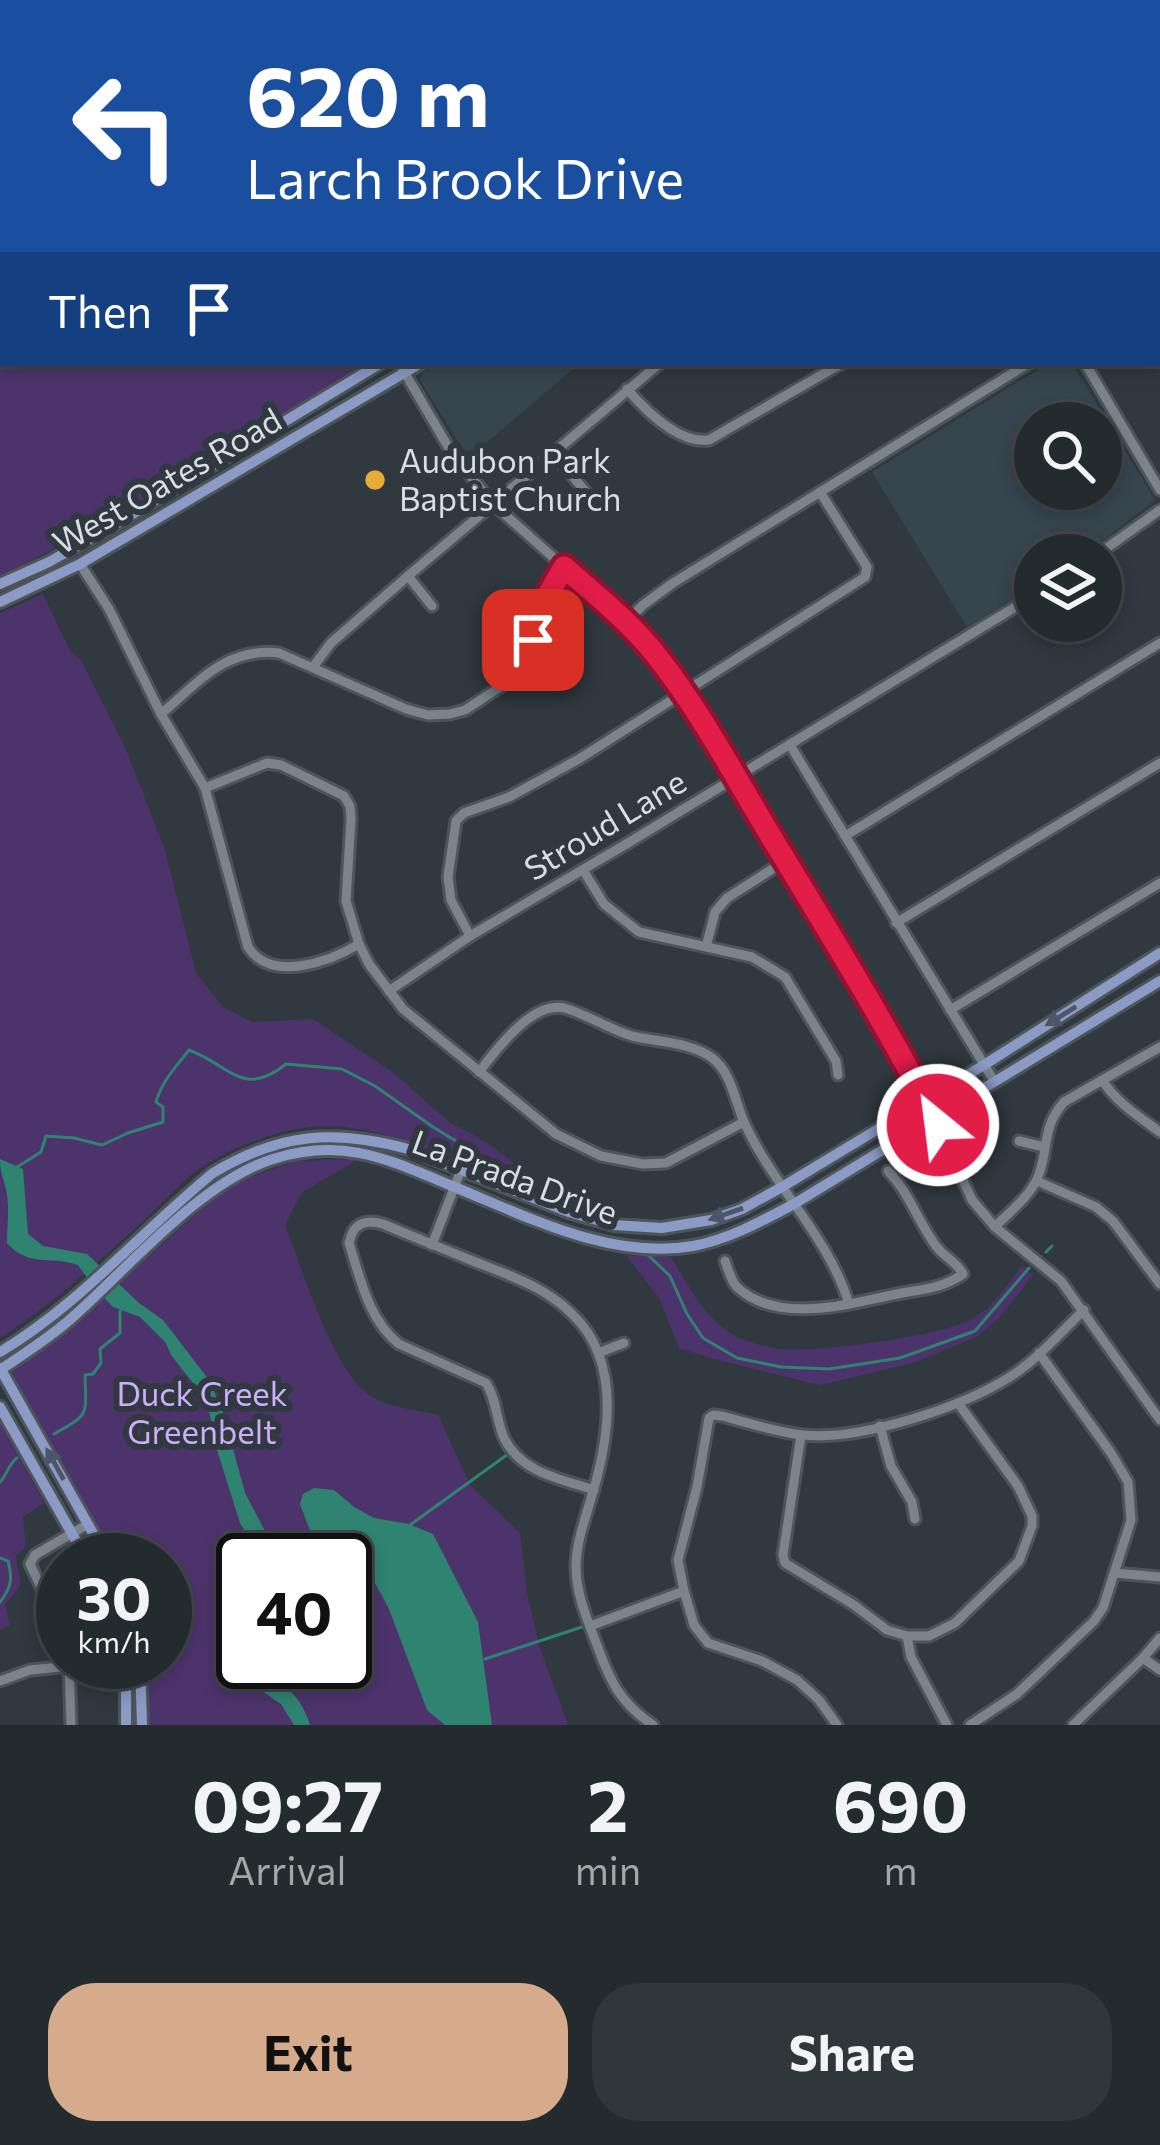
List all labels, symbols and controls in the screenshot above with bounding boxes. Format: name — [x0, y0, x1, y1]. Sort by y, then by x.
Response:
text: 620 m — [246, 42, 490, 144]
icon: left — [48, 48, 204, 204]
text: Larch Brook Drive — [246, 144, 684, 210]
icon: arrive — [176, 276, 242, 342]
text: Then — [48, 282, 152, 337]
street label: West Oates Road — [45, 398, 288, 562]
map controls — [1014, 402, 1122, 642]
button: search — [1014, 402, 1122, 510]
place label: Audubon Park Baptist Church — [399, 439, 621, 518]
marker: Audubon Park Baptist Church — [362, 467, 388, 493]
button: layers — [1014, 534, 1122, 642]
pin — [482, 589, 584, 691]
icon: arrive — [500, 607, 566, 673]
street label: Stroud Lane — [516, 759, 692, 888]
one-way arrow — [1044, 1005, 1078, 1026]
position arrow — [875, 1062, 1001, 1188]
street label: La Prada Drive — [407, 1119, 624, 1232]
one-way arrow — [707, 1206, 743, 1224]
park label: Duck Creek Greenbelt — [116, 1372, 288, 1451]
one-way arrow — [45, 1446, 66, 1481]
speed limit sign: 40 — [216, 1533, 372, 1689]
text: 30 — [77, 1559, 151, 1632]
text: km/h — [78, 1622, 150, 1659]
text: 09:27 — [192, 1759, 383, 1847]
text: 2 — [587, 1759, 628, 1847]
text: 690 — [833, 1759, 968, 1847]
text: Arrival — [228, 1845, 346, 1893]
text: min — [575, 1845, 641, 1893]
text: m — [884, 1845, 918, 1893]
button: Exit — [48, 1983, 568, 2121]
button: Share — [592, 1983, 1112, 2121]

